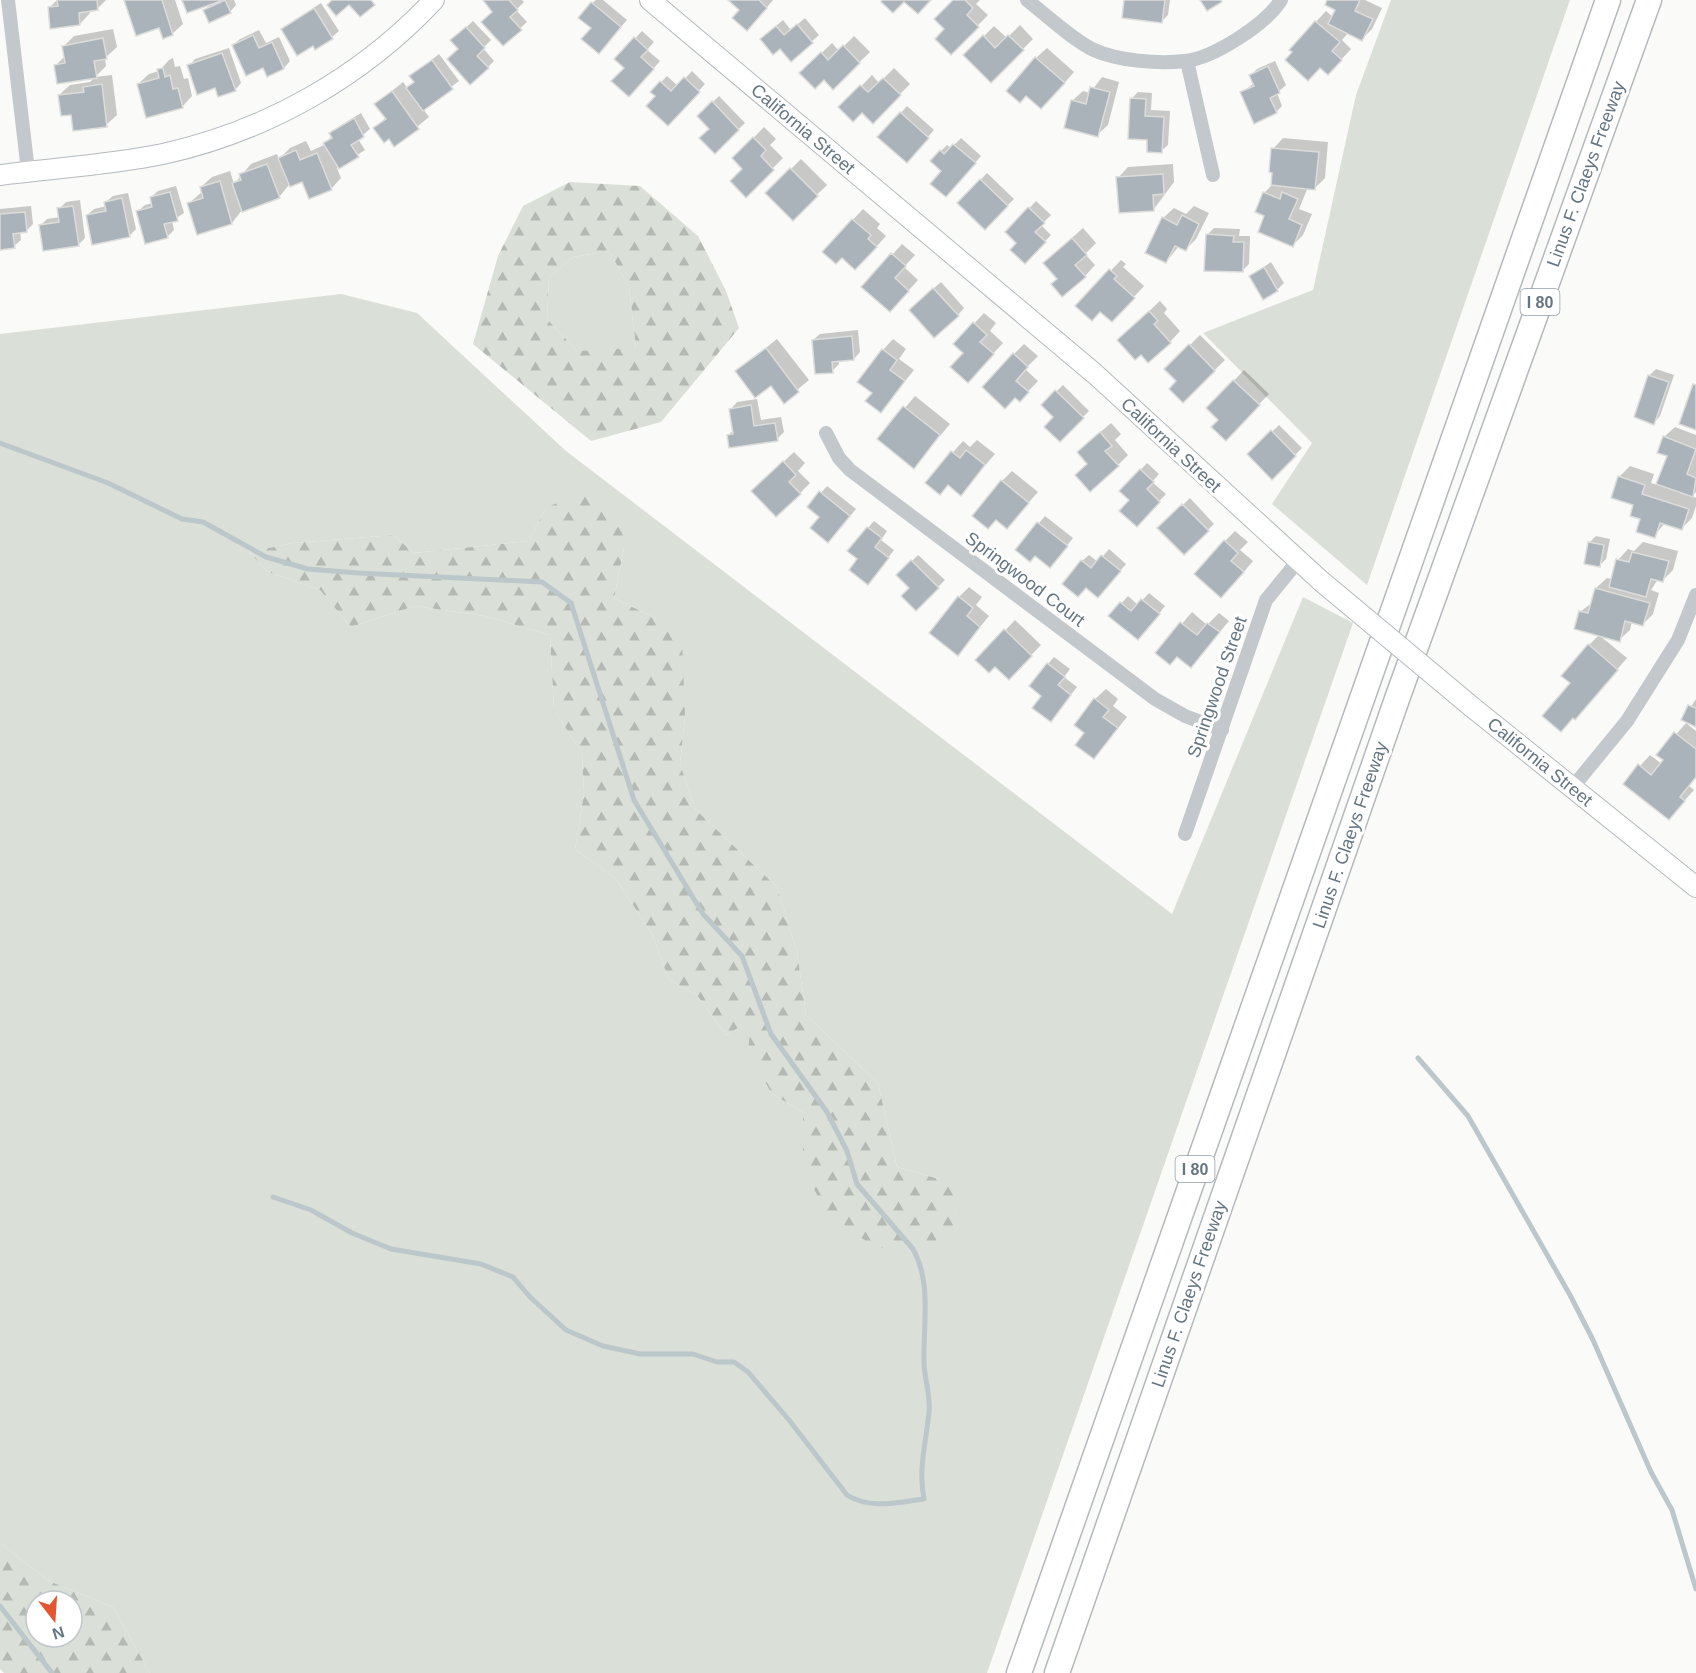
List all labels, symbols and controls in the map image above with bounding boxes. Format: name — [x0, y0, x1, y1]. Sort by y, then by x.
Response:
street label: Linus F. Claeys Freeway — [1543, 78, 1629, 270]
street label: California Street — [747, 80, 859, 178]
road number: I 80 — [1520, 289, 1560, 315]
street label: California Street — [1117, 394, 1225, 496]
street label: Springwood Court — [961, 528, 1089, 630]
street label: Springwood Street — [1183, 614, 1251, 760]
street label: California Street — [1484, 714, 1596, 810]
street label: Linus F. Claeys Freeway — [1309, 739, 1391, 931]
road number: I 80 — [1176, 1156, 1214, 1182]
street label: Linus F. Claeys Freeway — [1148, 1198, 1230, 1390]
north arrow — [24, 1589, 84, 1649]
text: N — [50, 1623, 66, 1643]

